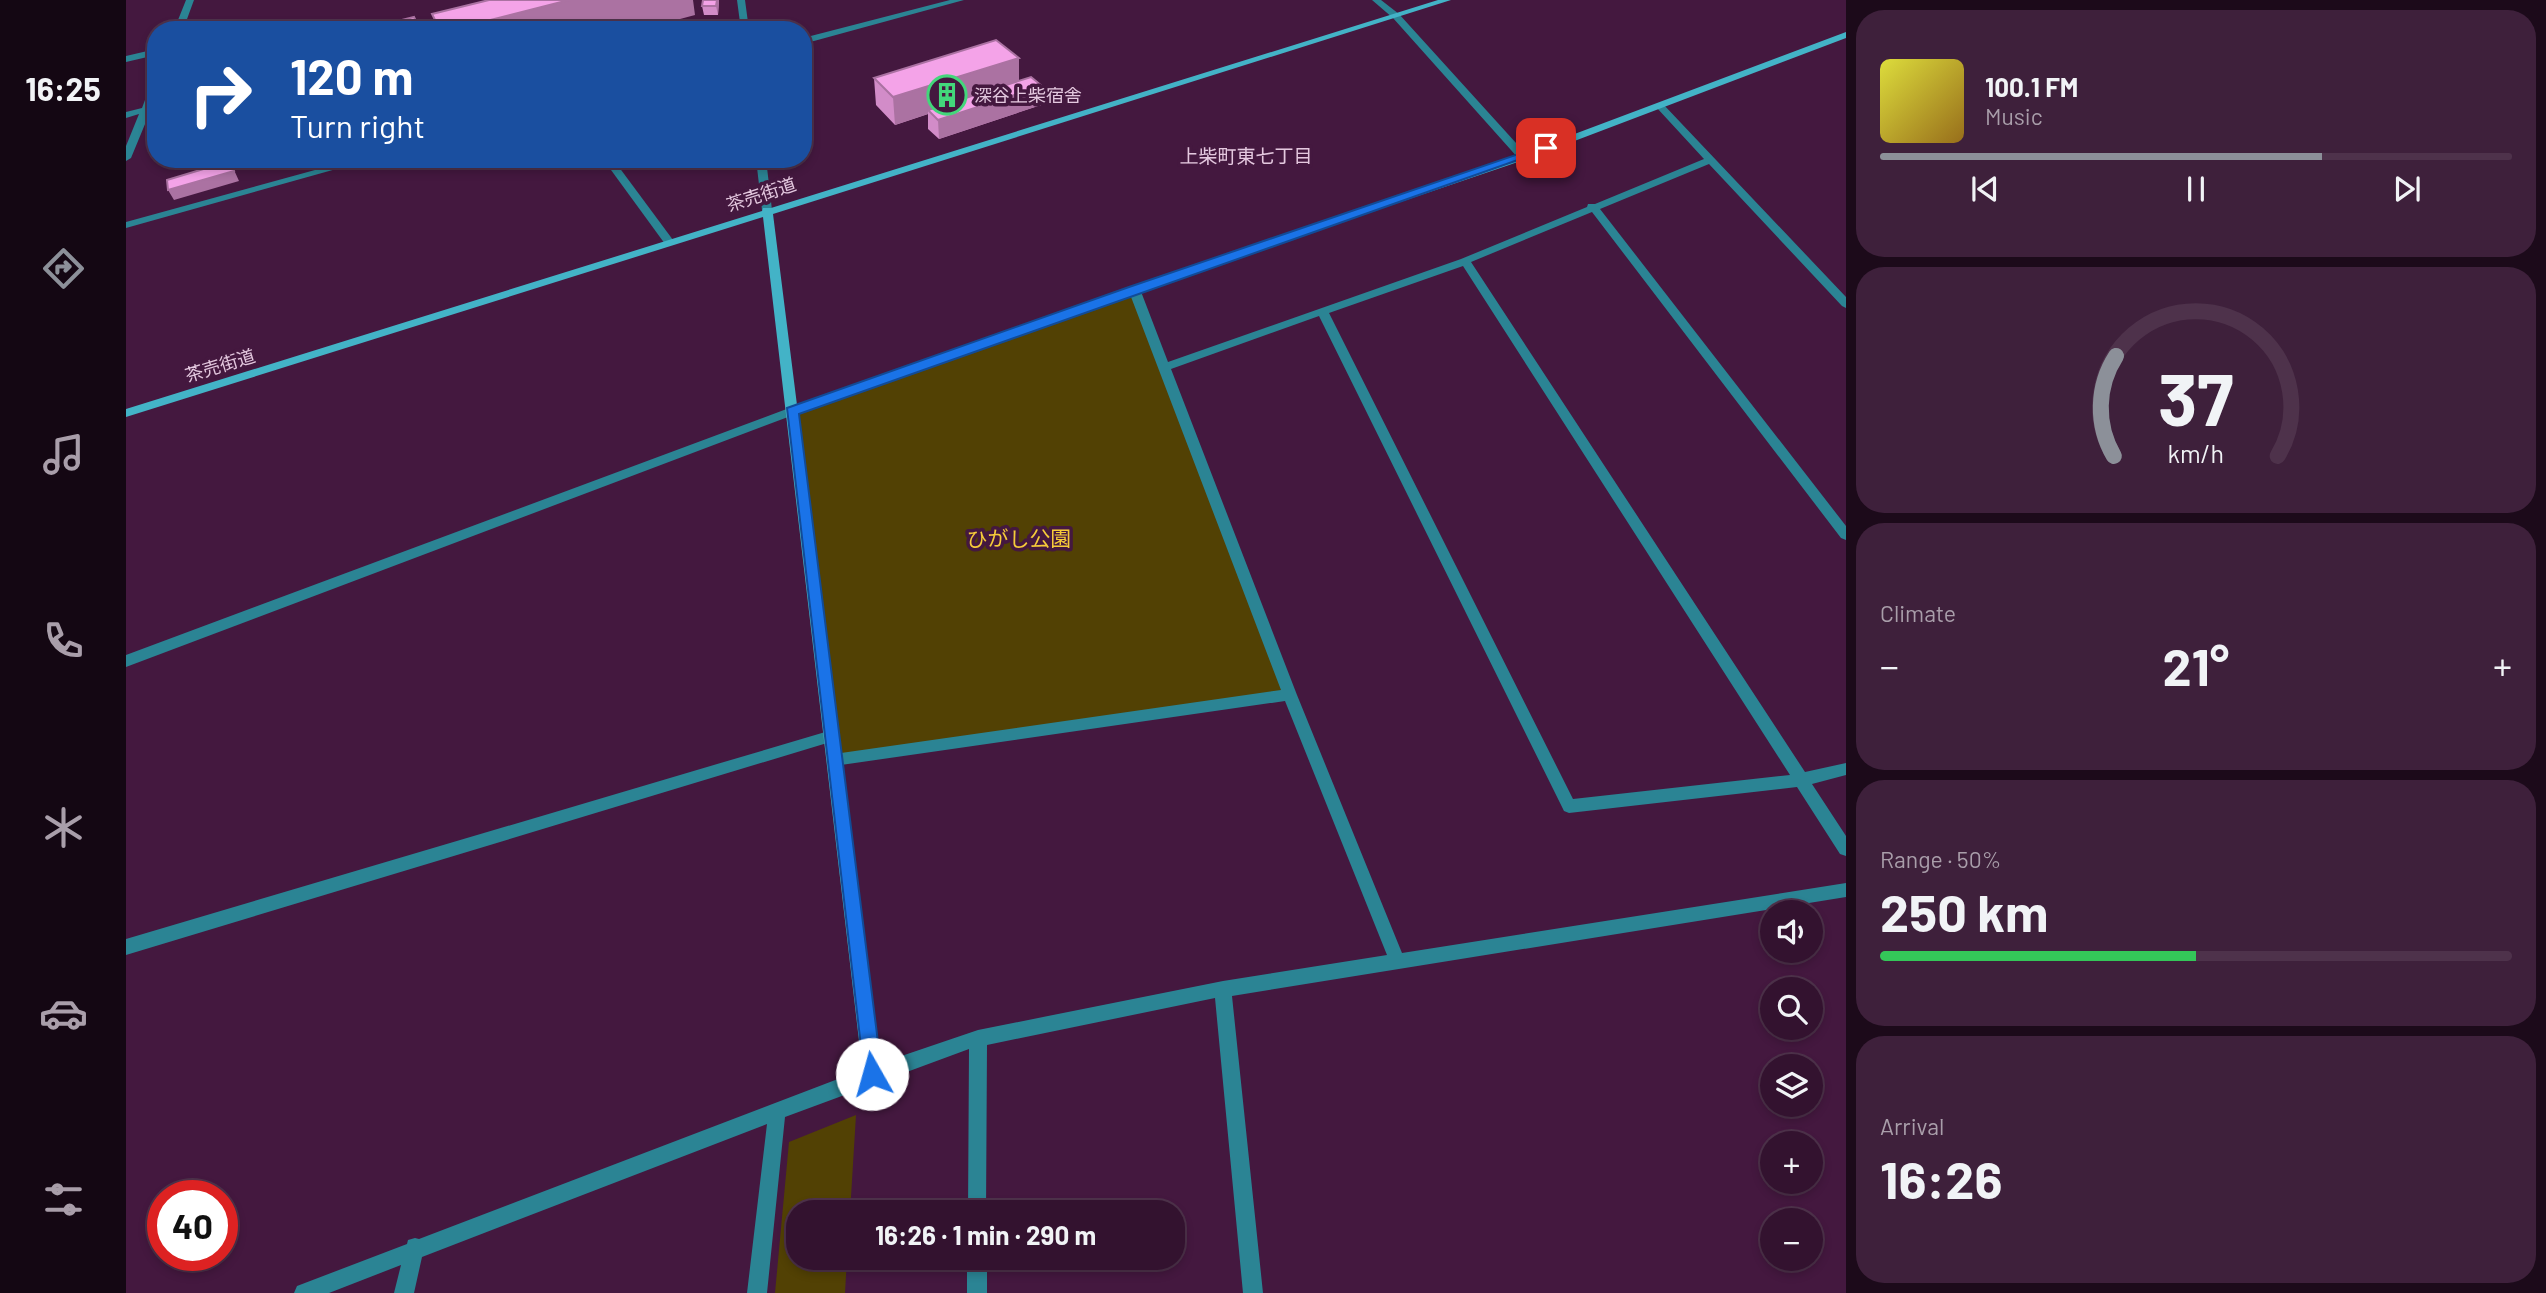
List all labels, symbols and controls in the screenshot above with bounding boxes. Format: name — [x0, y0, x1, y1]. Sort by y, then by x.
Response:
text: 120 m — [290, 46, 413, 105]
icon: right — [175, 49, 266, 140]
text: 16:25 — [25, 69, 101, 107]
text: 100.1 FM — [1985, 71, 2078, 102]
building icon: 深谷上柴宿舎 — [926, 74, 968, 116]
place label: 深谷上柴宿舎 — [974, 84, 1082, 106]
text: Music — [1985, 102, 2043, 130]
text: Turn right — [290, 106, 425, 144]
pin — [1516, 118, 1576, 178]
icon: arrive — [1527, 129, 1565, 167]
district label: 上柴町東七丁目 — [1179, 144, 1313, 167]
icon: previous — [1966, 170, 2004, 208]
icon: pause — [2177, 170, 2215, 208]
icon: next — [2388, 170, 2426, 208]
street label: 茶売街道 — [723, 172, 799, 216]
icon: directions — [39, 244, 88, 293]
street label: 茶売街道 — [182, 344, 258, 386]
text: 37 — [2158, 353, 2234, 441]
icon: music — [39, 430, 88, 479]
text: km/h — [2168, 438, 2224, 468]
park label: ひがし公園 — [967, 525, 1072, 550]
text: Climate — [1880, 599, 1956, 627]
icon: phone — [39, 616, 88, 665]
text: 21° — [2163, 634, 2229, 696]
text: − — [1880, 642, 1899, 688]
text: + — [2493, 642, 2512, 688]
icon: climate — [39, 803, 88, 852]
text: Range · 50% — [1880, 845, 2001, 873]
text: 250 km — [1880, 880, 2048, 942]
map controls — [1760, 900, 1823, 1271]
button: sound — [1760, 900, 1823, 963]
button: search — [1760, 977, 1823, 1040]
icon: car — [39, 989, 88, 1038]
position arrow — [835, 1037, 909, 1111]
button: layers — [1760, 1054, 1823, 1117]
text: Arrival — [1880, 1112, 1944, 1140]
button: + — [1760, 1131, 1823, 1194]
text: 16:26 — [1880, 1147, 2002, 1209]
icon: filters — [39, 1175, 88, 1224]
speed limit sign: 40 — [147, 1180, 238, 1271]
button: − — [1760, 1208, 1823, 1271]
text: 16:26 · 1 min · 290 m — [875, 1219, 1096, 1250]

